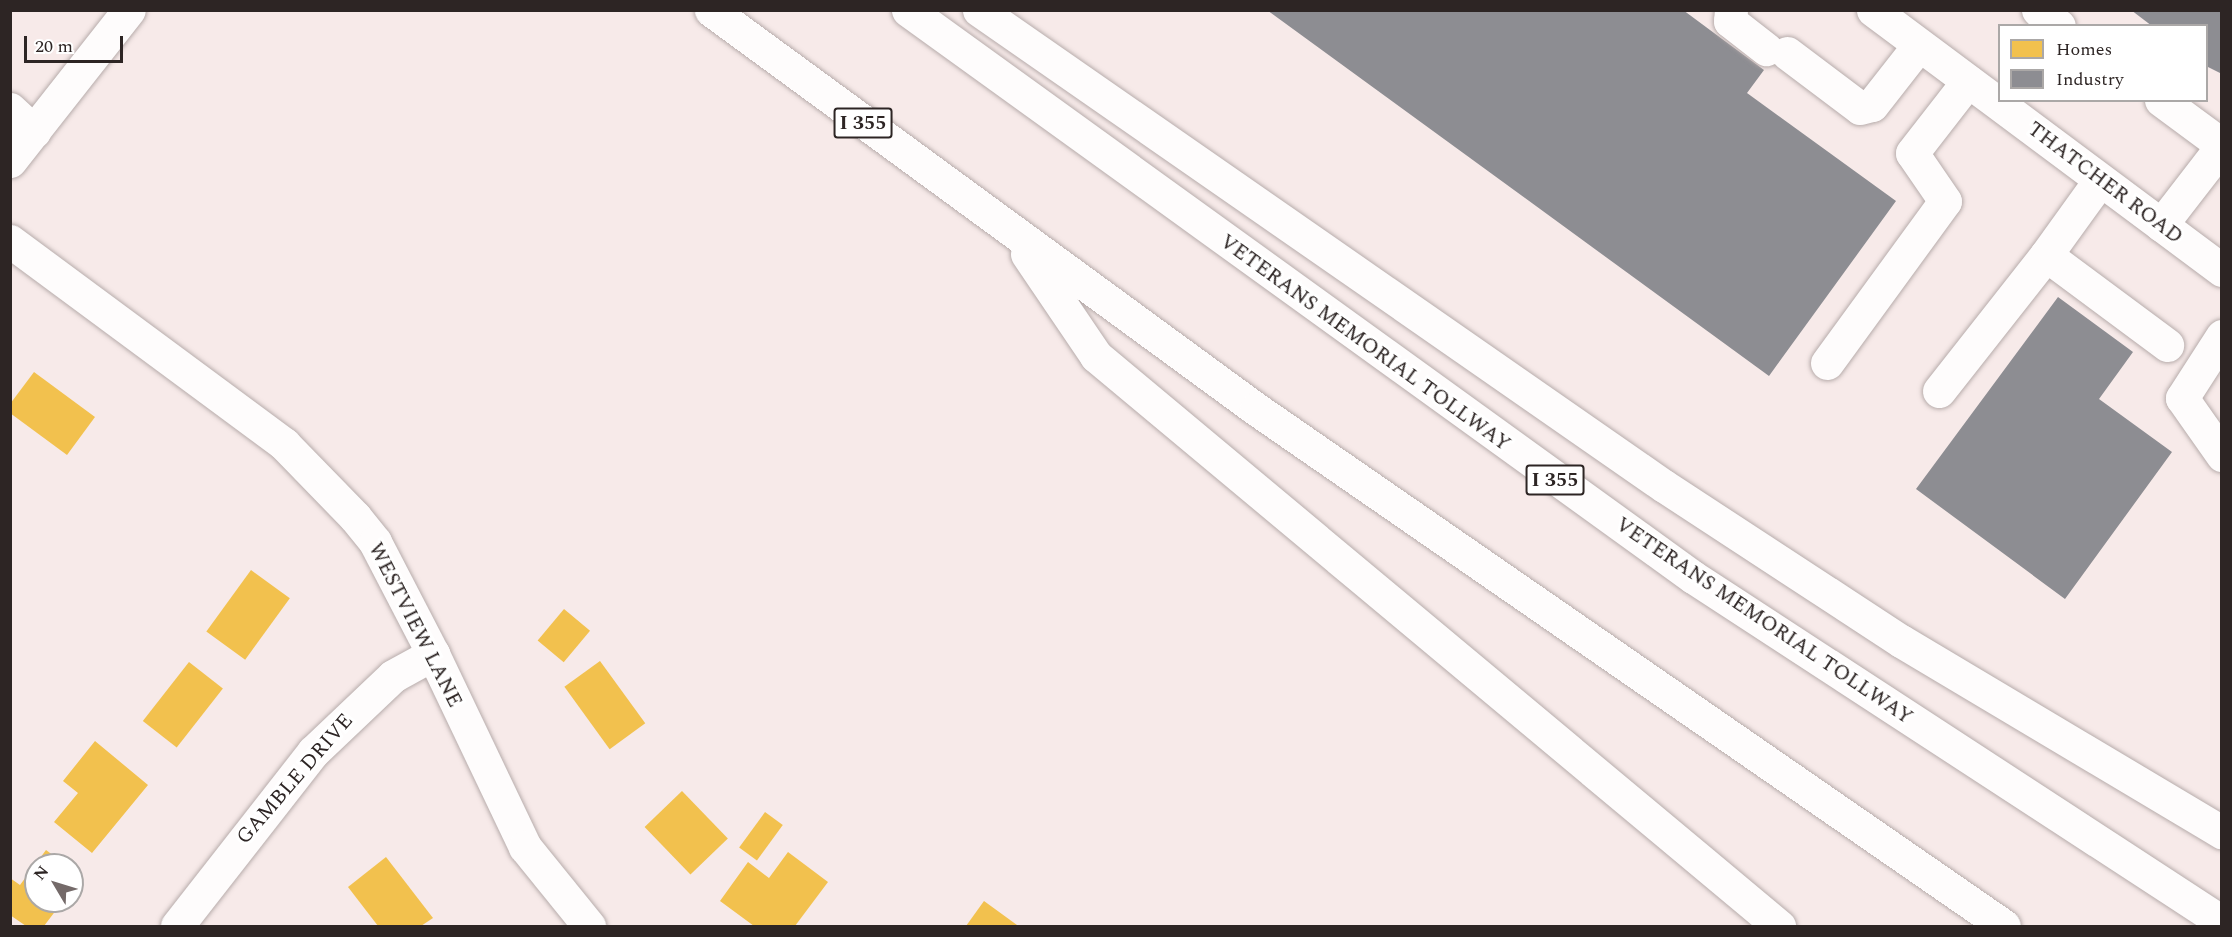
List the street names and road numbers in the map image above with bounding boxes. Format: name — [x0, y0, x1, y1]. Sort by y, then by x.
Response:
road number: I 355 — [833, 106, 893, 140]
street label: THATCHER ROAD — [2022, 116, 2188, 250]
street label: VETERANS MEMORIAL TOLLWAY — [1215, 229, 1515, 457]
road number: I 355 — [1525, 463, 1585, 497]
street label: VETERANS MEMORIAL TOLLWAY — [1611, 512, 1917, 730]
street label: WESTVIEW LANE — [363, 538, 467, 712]
street label: GAMBLE DRIVE — [231, 708, 359, 850]

